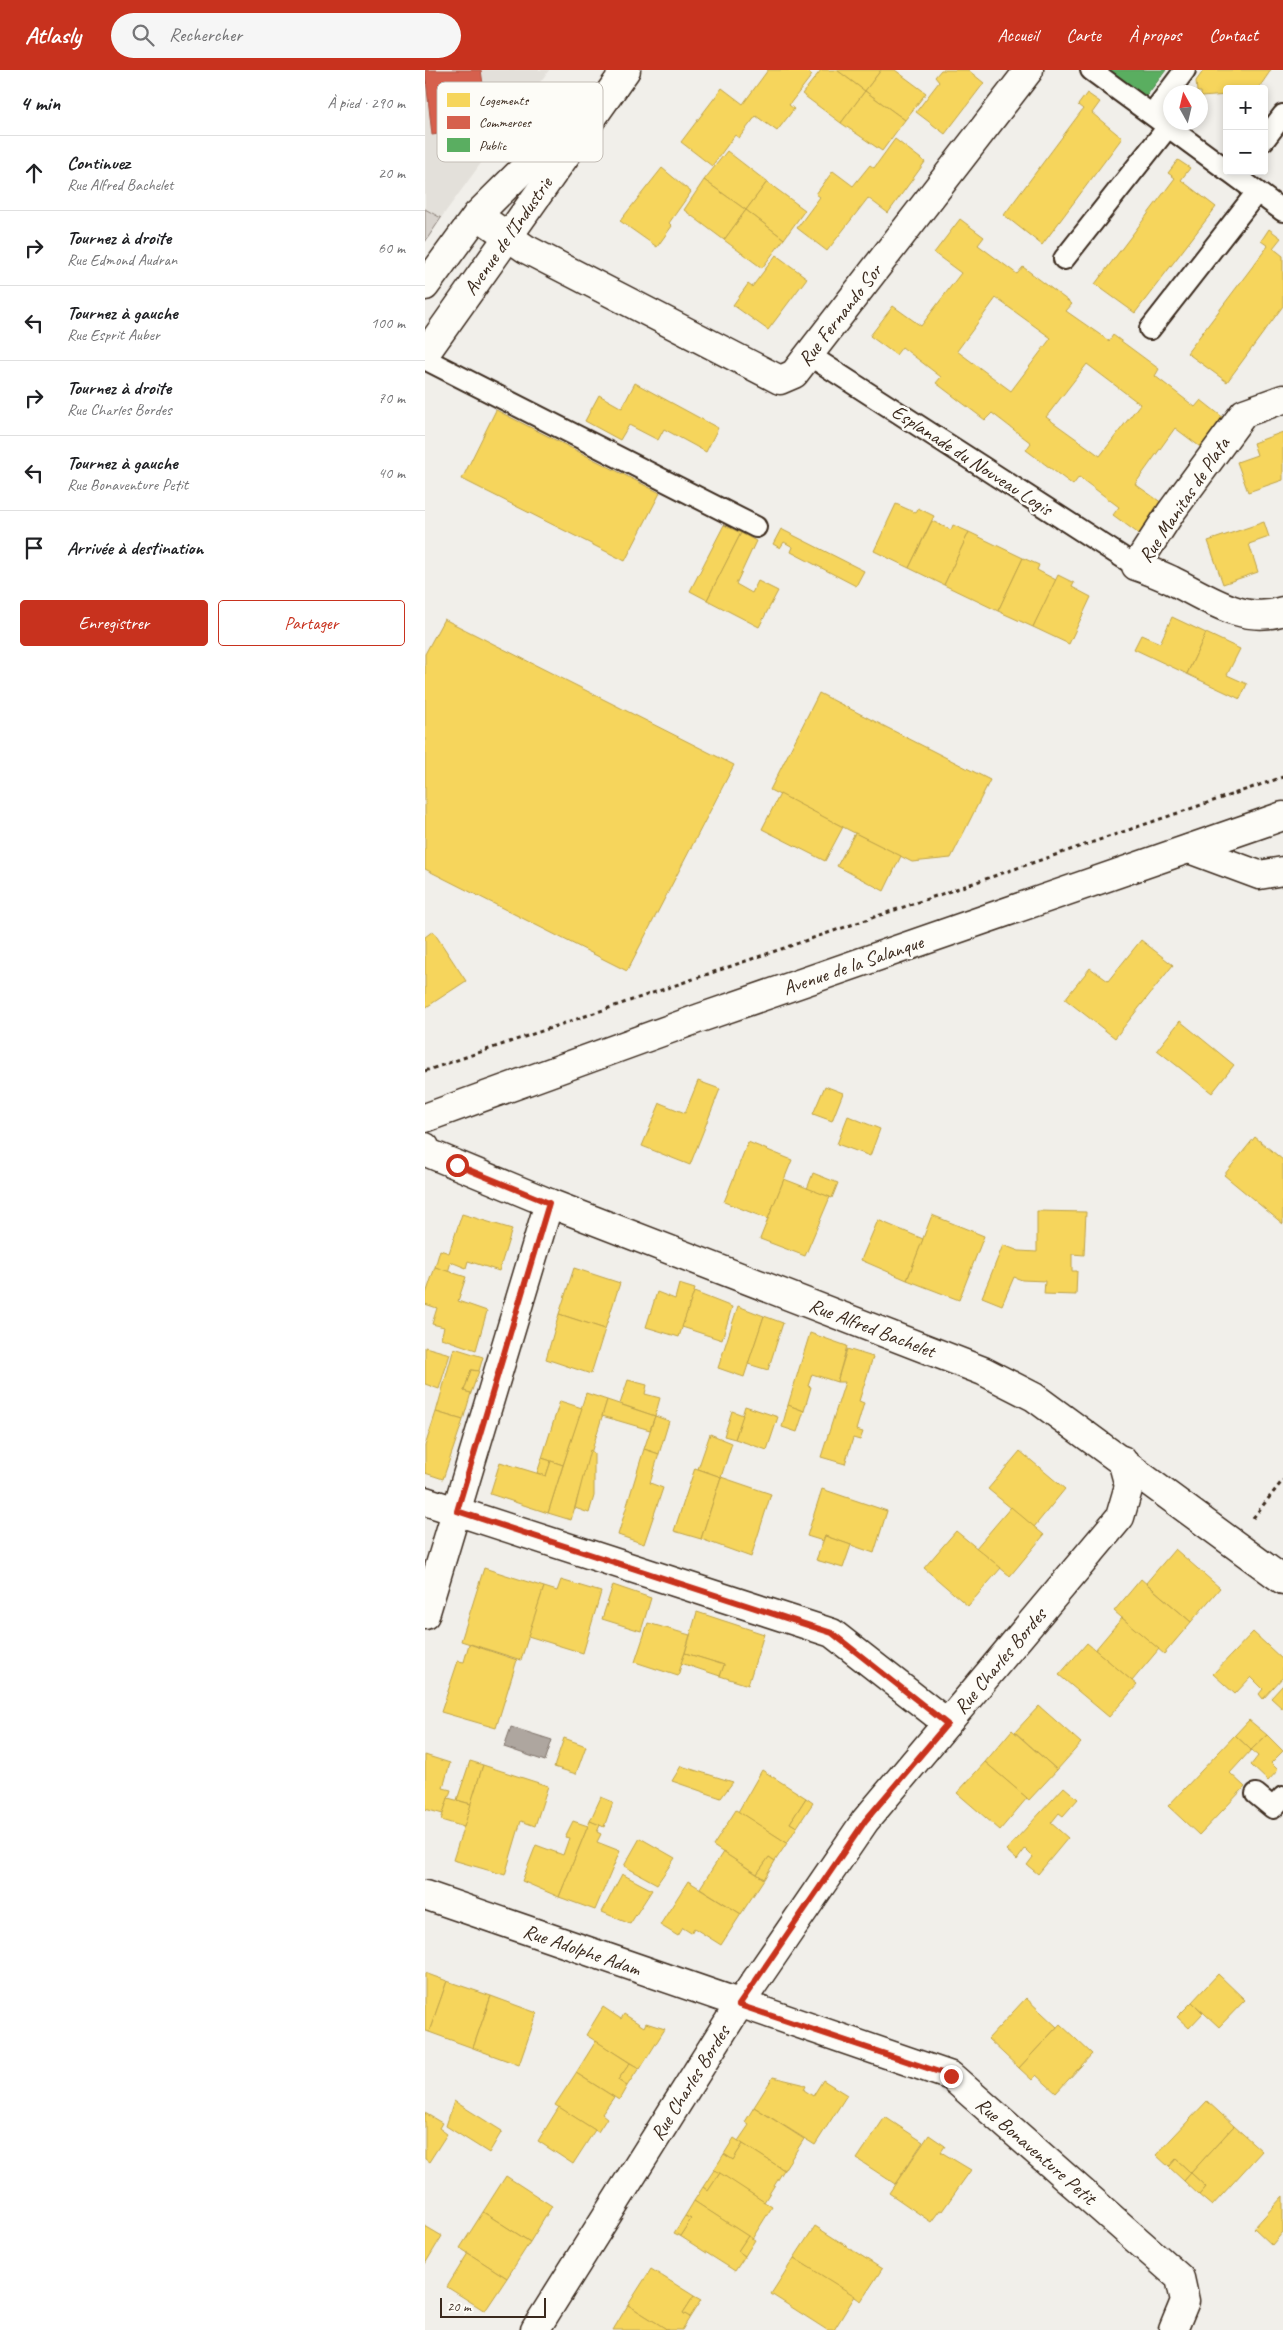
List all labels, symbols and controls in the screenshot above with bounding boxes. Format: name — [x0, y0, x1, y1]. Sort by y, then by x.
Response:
search box — [111, 13, 461, 58]
text: Atlasly — [25, 20, 81, 50]
icon: search — [129, 21, 157, 49]
text: Rechercher — [169, 23, 242, 47]
text: Accueil — [998, 24, 1038, 46]
text: Carte — [1066, 24, 1101, 46]
text: À propos — [1129, 24, 1181, 46]
text: Contact — [1209, 24, 1258, 46]
legend — [437, 82, 603, 162]
north arrow — [1163, 85, 1208, 130]
map controls — [1223, 85, 1268, 175]
button: + — [1223, 85, 1268, 130]
text: 4 min — [20, 90, 60, 116]
text: Logements — [479, 92, 529, 109]
text: À pied · 290 m — [327, 93, 405, 113]
text: Commerces — [479, 114, 532, 131]
button: − — [1223, 130, 1268, 175]
text: Public — [479, 137, 507, 154]
text: Continuez — [67, 151, 130, 175]
icon: ahead — [20, 159, 48, 187]
text: 20 m — [378, 163, 405, 183]
street label: Avenue de l'Industrie — [458, 171, 559, 300]
text: Rue Alfred Bachelet — [67, 175, 173, 195]
text: Tournez à droite — [67, 226, 171, 250]
icon: right — [20, 234, 48, 262]
text: 60 m — [378, 238, 405, 258]
text: Rue Edmond Audran — [67, 250, 177, 270]
street label: Rue Fernando Sor — [792, 258, 889, 371]
text: Tournez à gauche — [67, 301, 178, 325]
icon: left — [20, 309, 48, 337]
text: 100 m — [371, 313, 405, 333]
text: Rue Esprit Auber — [67, 325, 160, 345]
text: Tournez à droite — [67, 376, 171, 400]
icon: right — [20, 384, 48, 412]
text: 70 m — [378, 388, 405, 408]
street label: Esplanade du Nouveau Logis — [887, 399, 1059, 522]
text: Rue Charles Bordes — [67, 400, 171, 420]
street label: Rue Manitas de Plata — [1133, 431, 1236, 567]
text: Tournez à gauche — [67, 451, 178, 475]
icon: left — [20, 459, 48, 487]
text: 40 m — [378, 463, 405, 483]
text: Rue Bonaventure Petit — [67, 475, 188, 495]
icon: arrive — [20, 534, 48, 562]
text: Arrivée à destination — [67, 536, 203, 560]
button: Enregistrer — [20, 600, 208, 646]
button: Partager — [218, 600, 405, 646]
street label: Avenue de la Salanque — [780, 929, 928, 1001]
route start — [446, 1154, 469, 1177]
street label: Rue Alfred Bachelet — [806, 1293, 941, 1364]
street label: Rue Charles Bordes — [948, 1601, 1053, 1719]
street label: Rue Adolphe Adam — [520, 1918, 645, 1982]
street label: Rue Charles Bordes — [645, 2019, 736, 2145]
route end — [940, 2065, 963, 2088]
street label: Rue Bonaventure Petit — [971, 2092, 1103, 2212]
scale bar — [440, 2295, 546, 2318]
text: 20 m — [447, 2298, 471, 2315]

